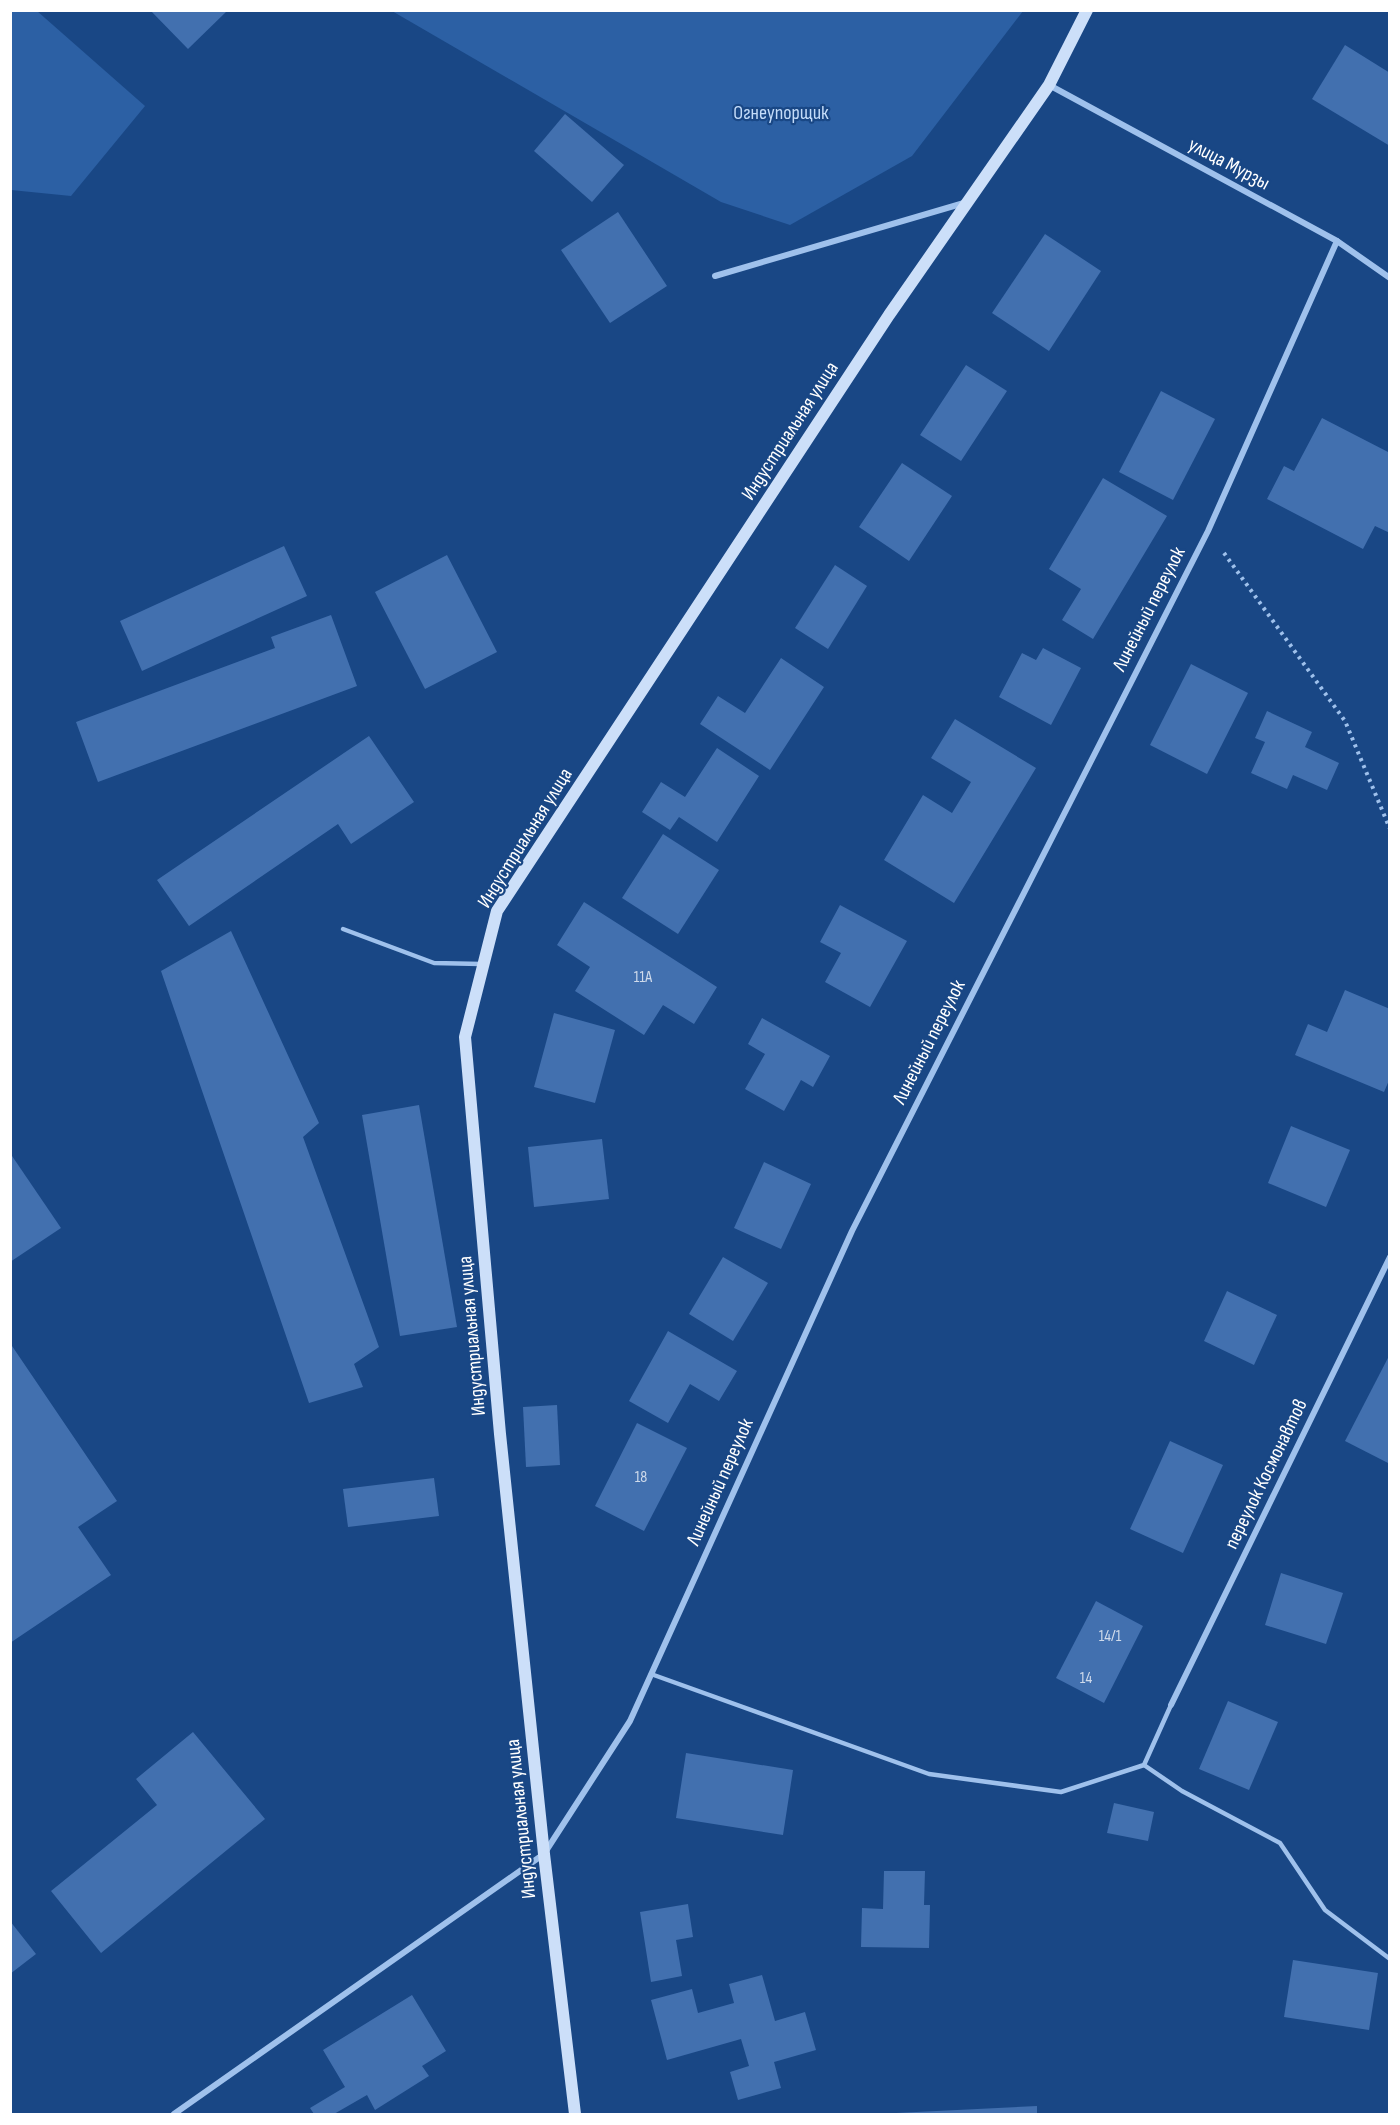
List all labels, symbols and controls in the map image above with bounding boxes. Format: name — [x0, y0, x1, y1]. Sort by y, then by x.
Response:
park label: Огнеупорщик — [733, 101, 829, 125]
street label: улица Мурзы — [1184, 133, 1274, 195]
street label: Индустриальная улица — [736, 357, 844, 505]
street label: Линейный переулок — [1107, 542, 1191, 676]
street label: Индустриальная улица — [472, 764, 578, 912]
house number: 11А — [634, 968, 652, 987]
street label: Линейный переулок — [887, 975, 971, 1109]
street label: Индустриальная улица — [453, 1255, 491, 1417]
street label: переулок Космонавтов — [1219, 1395, 1313, 1553]
street label: Линейный переулок — [681, 1414, 759, 1550]
house number: 18 — [635, 1468, 647, 1487]
house number: 14/1 — [1099, 1627, 1122, 1646]
house number: 14 — [1080, 1669, 1092, 1688]
street label: Индустриальная улица — [501, 1738, 541, 1900]

